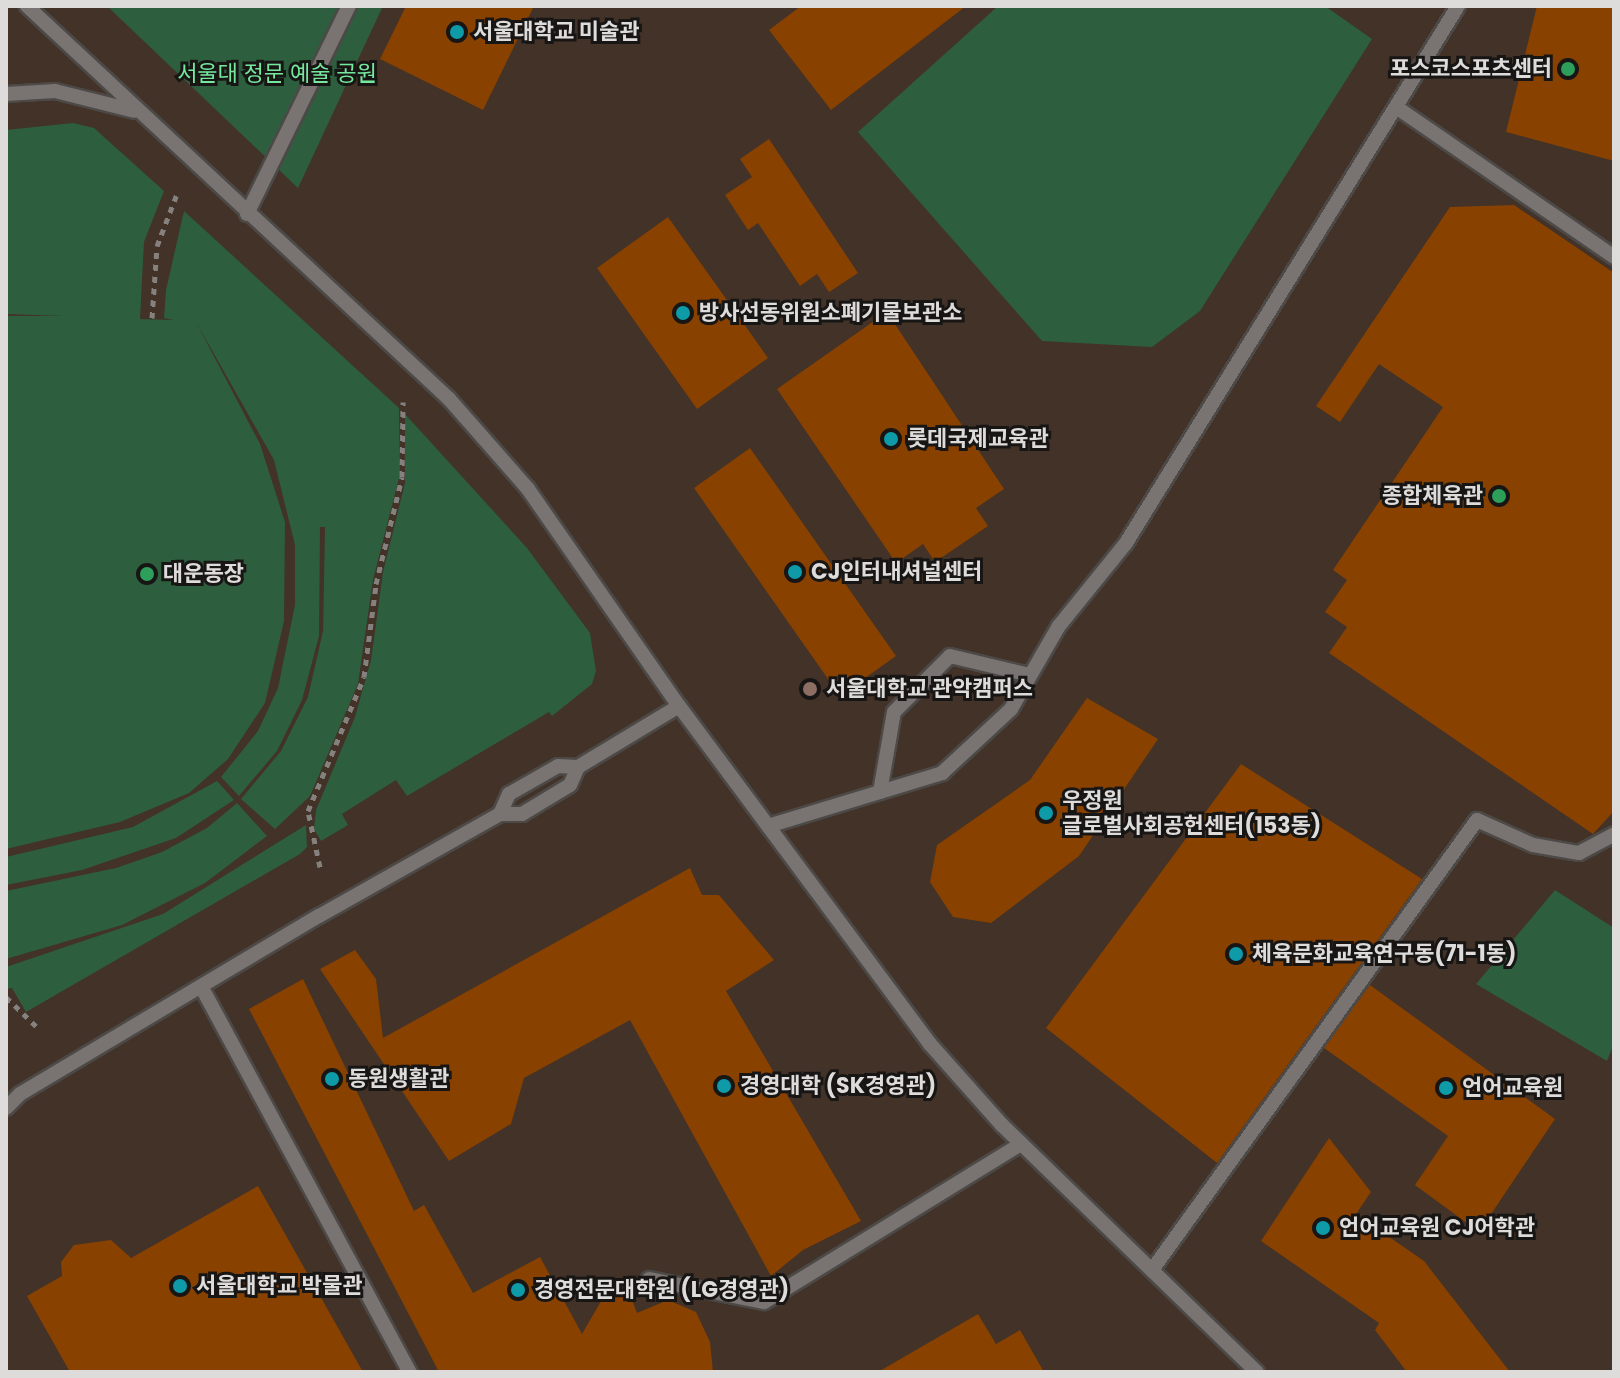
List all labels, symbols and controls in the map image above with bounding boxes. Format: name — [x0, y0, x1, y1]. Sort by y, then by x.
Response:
place label: 서울대학교 미술관 — [473, 19, 640, 45]
marker: 서울대학교 미술관 — [448, 23, 466, 41]
place label: 포스코스포츠센터 — [1390, 56, 1552, 82]
marker: 포스코스포츠센터 — [1559, 60, 1577, 78]
park label: 서울대 정문 예술 공원 — [177, 61, 377, 87]
place label: 방사선동위원소폐기물보관소 — [699, 300, 962, 326]
marker: 방사선동위원소폐기물보관소 — [674, 304, 692, 322]
place label: 롯데국제교육관 — [907, 426, 1049, 452]
marker: 롯데국제교육관 — [882, 430, 900, 448]
place label: 종합체육관 — [1382, 483, 1483, 509]
marker: 종합체육관 — [1490, 487, 1508, 505]
place label: CJ인터내셔널센터 — [811, 559, 982, 585]
place label: 대운동장 — [163, 561, 244, 587]
marker: CJ인터내셔널센터 — [786, 563, 804, 581]
marker: 대운동장 — [138, 565, 156, 583]
place label: 서울대학교 관악캠퍼스 — [826, 676, 1033, 702]
marker: 서울대학교 관악캠퍼스 — [801, 680, 819, 698]
place label: 우정원 글로벌사회공헌센터(153동) — [1062, 787, 1321, 838]
marker: 우정원 글로벌사회공헌센터(153동) — [1037, 804, 1055, 822]
place label: 체육문화교육연구동(71-1동) — [1252, 941, 1516, 967]
marker: 체육문화교육연구동(71-1동) — [1227, 945, 1245, 963]
place label: 동원생활관 — [348, 1066, 449, 1092]
marker: 동원생활관 — [323, 1070, 341, 1088]
place label: 경영대학 (SK경영관) — [740, 1073, 936, 1099]
place label: 언어교육원 — [1462, 1075, 1563, 1101]
marker: 경영대학 (SK경영관) — [715, 1077, 733, 1095]
marker: 언어교육원 — [1437, 1079, 1455, 1097]
place label: 언어교육원 CJ어학관 — [1339, 1215, 1535, 1241]
marker: 언어교육원 CJ어학관 — [1314, 1219, 1332, 1237]
place label: 서울대학교 박물관 — [196, 1273, 363, 1299]
marker: 서울대학교 박물관 — [171, 1277, 189, 1295]
place label: 경영전문대학원 (LG경영관) — [534, 1277, 789, 1303]
marker: 경영전문대학원 (LG경영관) — [509, 1281, 527, 1299]

